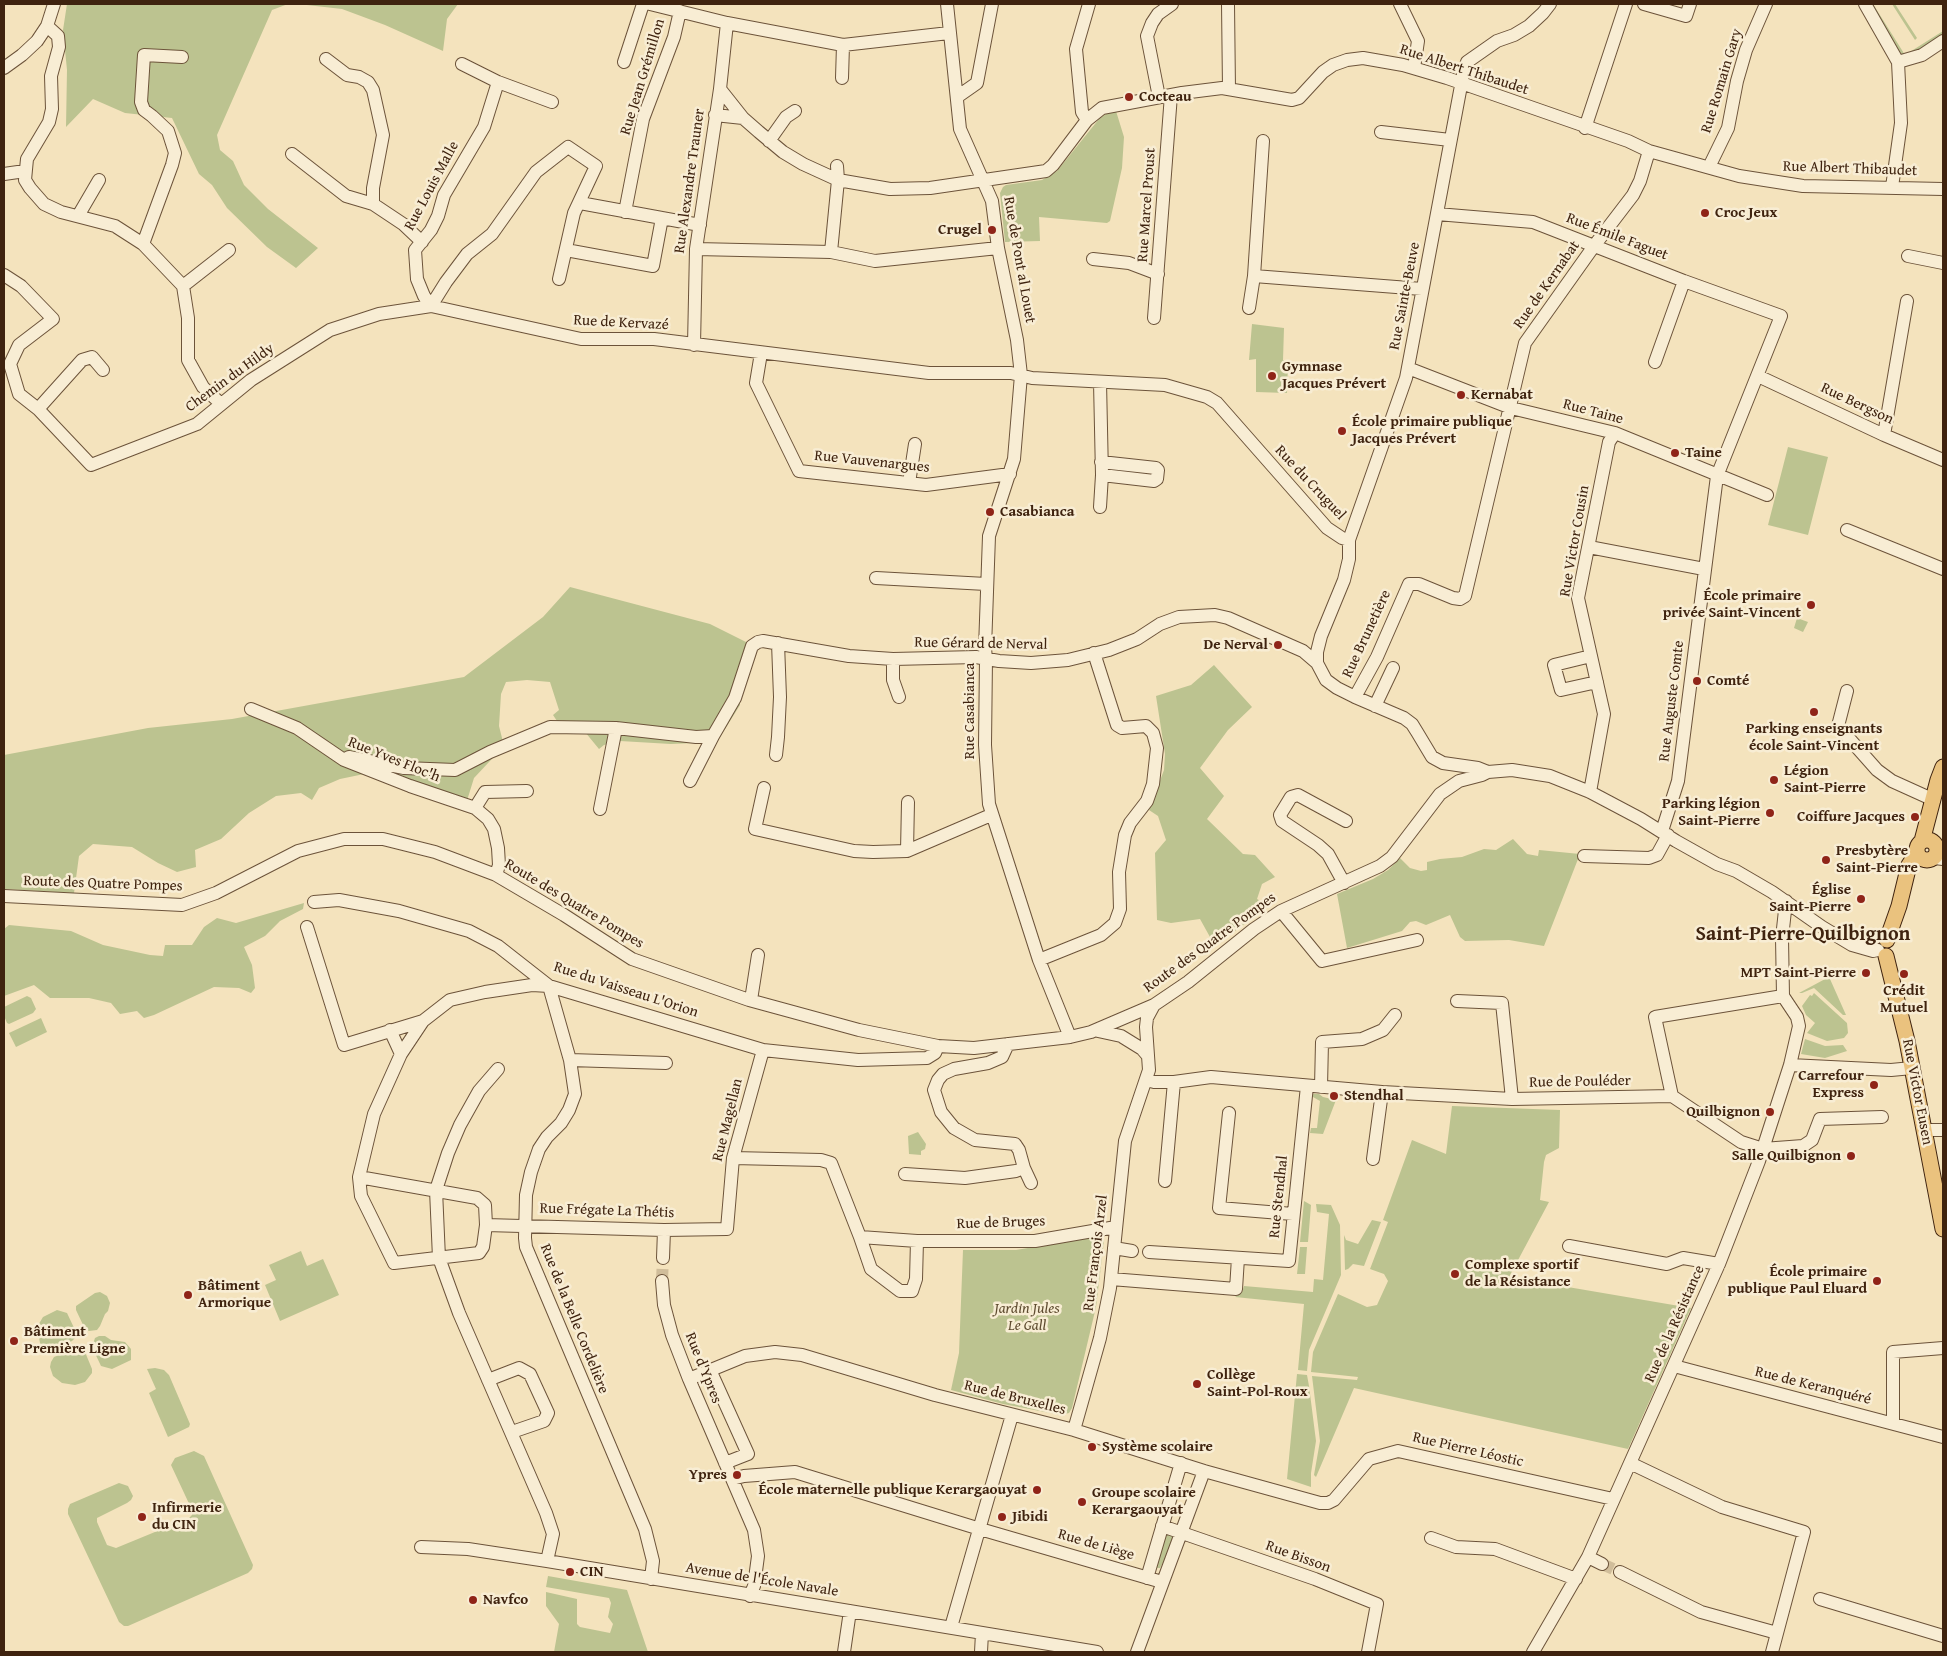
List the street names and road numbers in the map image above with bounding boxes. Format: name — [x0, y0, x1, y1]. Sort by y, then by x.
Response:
street label: Rue Jean Grémillon — [617, 17, 669, 137]
street label: Rue Romain Gary — [1698, 27, 1746, 135]
street label: Rue Albert Thibaudet — [1397, 41, 1531, 99]
street label: Rue Alexandre Trauner — [671, 107, 709, 255]
street label: Rue Louis Malle — [401, 138, 463, 234]
street label: Rue Marcel Proust — [1134, 147, 1160, 263]
street label: Rue Albert Thibaudet — [1783, 158, 1917, 180]
street label: Rue de Pont al Louet — [999, 195, 1039, 325]
street label: Rue Émile Faguet — [1564, 209, 1670, 265]
street label: Rue de Kernabat — [1510, 238, 1584, 332]
street label: Rue Sainte-Beuve — [1386, 241, 1424, 351]
street label: Rue de Kervazé — [573, 312, 669, 334]
street label: Chemin du Hildy — [182, 340, 278, 416]
street label: Rue Bergson — [1818, 379, 1896, 429]
street label: Rue Taine — [1561, 395, 1625, 429]
street label: Rue du Cruguel — [1271, 442, 1349, 524]
street label: Rue Vauvenargues — [814, 447, 930, 477]
street label: Rue Victor Cousin — [1556, 484, 1594, 598]
street label: Rue Brunetière — [1339, 587, 1395, 681]
street label: Rue Gérard de Nerval — [914, 634, 1048, 654]
street label: Rue Auguste Comte — [1656, 639, 1688, 763]
street label: Rue Casabianca — [961, 663, 979, 759]
street label: Rue Yves Floc'h — [345, 733, 443, 787]
street label: Route des Quatre Pompes — [501, 855, 647, 953]
street label: Route des Quatre Pompes — [23, 872, 183, 896]
street label: Route des Quatre Pompes — [1140, 889, 1280, 997]
street label: Rue du Vaisseau L'Orion — [551, 958, 701, 1022]
street label: Rue Victor Eusen — [1898, 1038, 1936, 1146]
street label: Rue de Pouléder — [1529, 1072, 1631, 1092]
street label: Rue Magellan — [709, 1077, 747, 1163]
street label: Rue Stendhal — [1266, 1155, 1292, 1239]
street label: Rue François Arzel — [1080, 1194, 1112, 1312]
street label: Rue Frégate La Thétis — [539, 1200, 675, 1222]
street label: Rue de Bruges — [956, 1212, 1046, 1234]
street label: Rue de la Belle Cordelière — [536, 1242, 612, 1396]
street label: Rue de la Résistance — [1641, 1263, 1709, 1385]
street label: Rue d'Ypres — [681, 1330, 725, 1406]
street label: Rue de Keranquéré — [1753, 1363, 1873, 1409]
street label: Rue de Bruxelles — [962, 1377, 1068, 1419]
street label: Rue Pierre Léostic — [1411, 1429, 1525, 1471]
street label: Rue de Liège — [1056, 1526, 1136, 1564]
street label: Rue Bisson — [1263, 1537, 1333, 1577]
street label: Avenue de l'École Navale — [684, 1559, 840, 1601]

